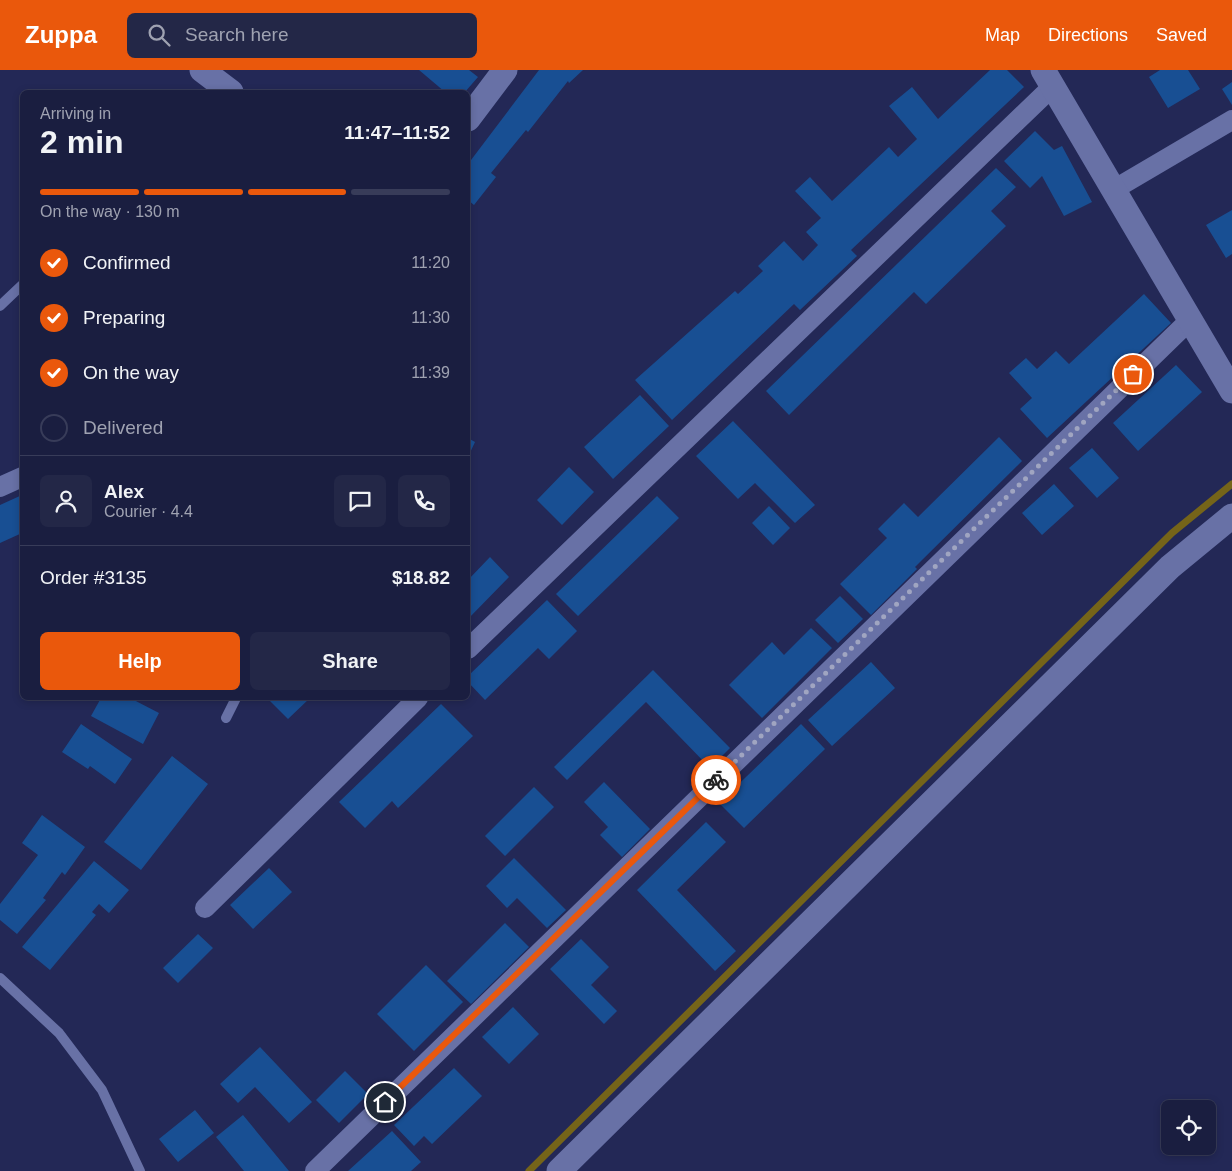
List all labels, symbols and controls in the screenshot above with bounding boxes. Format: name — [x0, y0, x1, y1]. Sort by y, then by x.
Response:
search box — [127, 13, 477, 58]
text: Zuppa — [25, 21, 97, 48]
icon: search — [145, 21, 173, 49]
text: Search here — [185, 24, 289, 45]
text: Map — [985, 25, 1020, 45]
text: Directions — [1048, 25, 1128, 45]
text: Saved — [1156, 25, 1207, 45]
text: Arriving in — [40, 105, 111, 122]
text: 11:47–11:52 — [344, 122, 450, 143]
text: 2 min — [40, 124, 124, 160]
text: On the way · 130 m — [40, 203, 180, 220]
icon: check — [40, 249, 68, 277]
text: Confirmed — [83, 252, 171, 273]
text: 11:20 — [411, 254, 450, 271]
icon: check — [40, 304, 68, 332]
text: Preparing — [83, 307, 165, 328]
text: 11:30 — [411, 309, 450, 326]
pin — [1112, 353, 1154, 395]
icon: check — [40, 359, 68, 387]
icon: bag — [1119, 360, 1147, 388]
text: On the way — [83, 362, 179, 383]
text: 11:39 — [411, 364, 450, 381]
text: Delivered — [83, 417, 163, 438]
button: person — [40, 475, 92, 527]
button: chat — [334, 475, 386, 527]
button: phone — [398, 475, 450, 527]
text: Alex — [104, 481, 144, 502]
text: Courier · 4.4 — [104, 503, 193, 520]
text: Order #3135 — [40, 567, 147, 588]
text: $18.82 — [392, 567, 450, 588]
button: Help — [40, 632, 240, 690]
button: Share — [250, 632, 450, 690]
courier — [691, 755, 741, 805]
icon: bike — [702, 766, 730, 794]
pin — [364, 1081, 406, 1123]
icon: home — [371, 1088, 399, 1116]
map controls — [1161, 1100, 1216, 1155]
button: locate — [1161, 1100, 1216, 1155]

